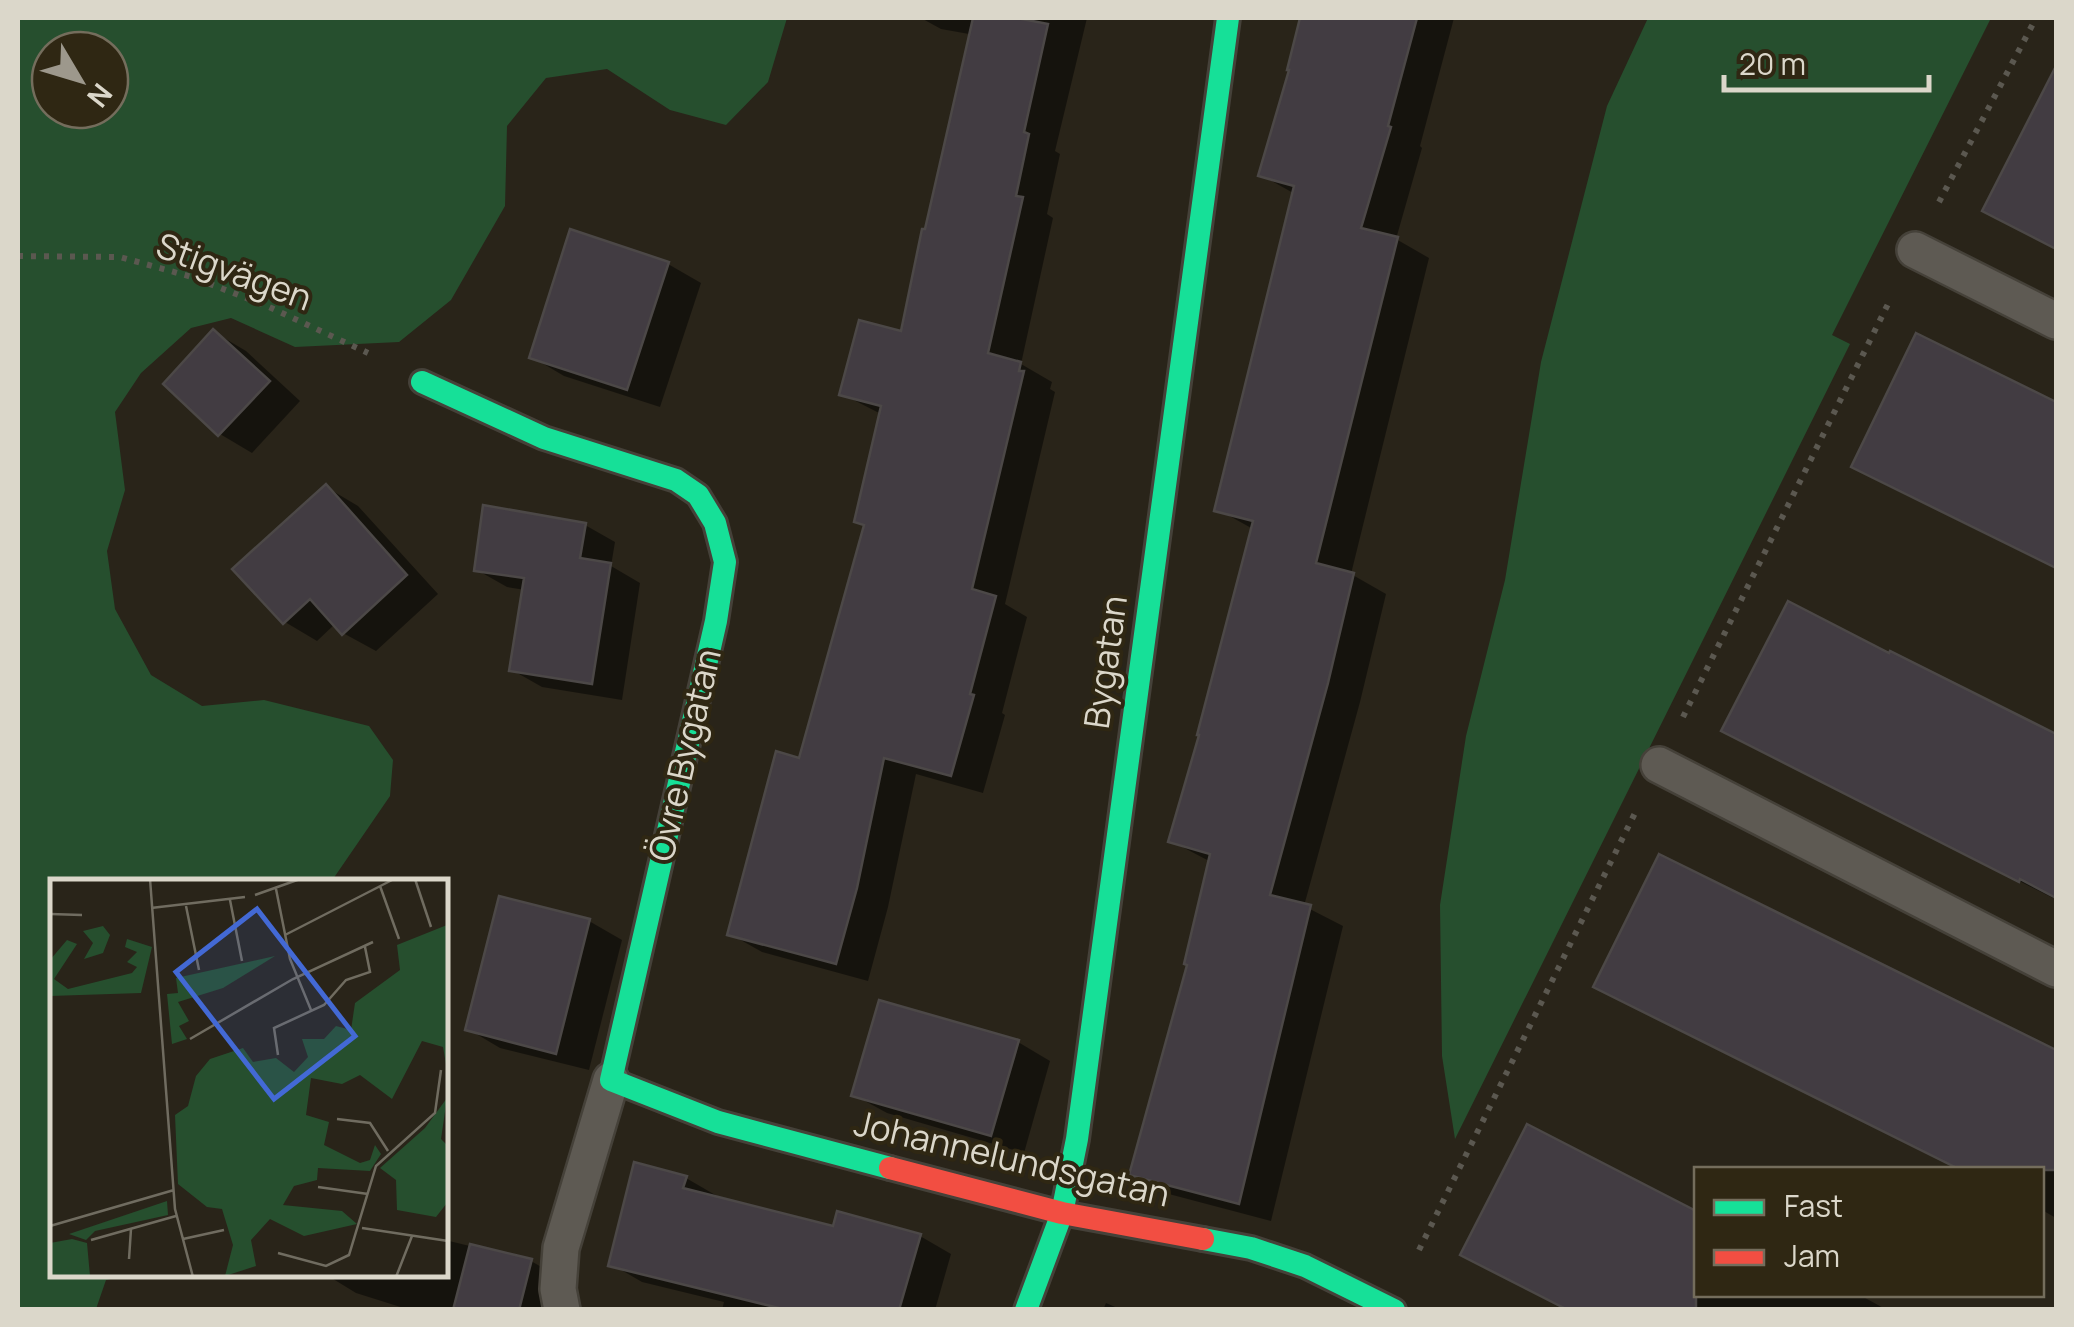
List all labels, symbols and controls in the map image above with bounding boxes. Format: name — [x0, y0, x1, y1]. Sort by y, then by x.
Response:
north arrow — [30, 30, 130, 130]
scale bar — [1724, 30, 1929, 92]
text: 20 m — [1739, 43, 1806, 84]
text: N — [79, 76, 122, 116]
street label: Stigvägen — [150, 221, 319, 321]
street label: Bygatan — [1072, 592, 1138, 731]
street label: Övre Bygatan — [636, 644, 732, 866]
inset map — [50, 879, 448, 1277]
street label: Johannelundsgatan — [850, 1098, 1175, 1218]
legend — [1694, 1167, 2044, 1297]
text: Fast — [1784, 1185, 1843, 1226]
text: Jam — [1784, 1235, 1840, 1276]

